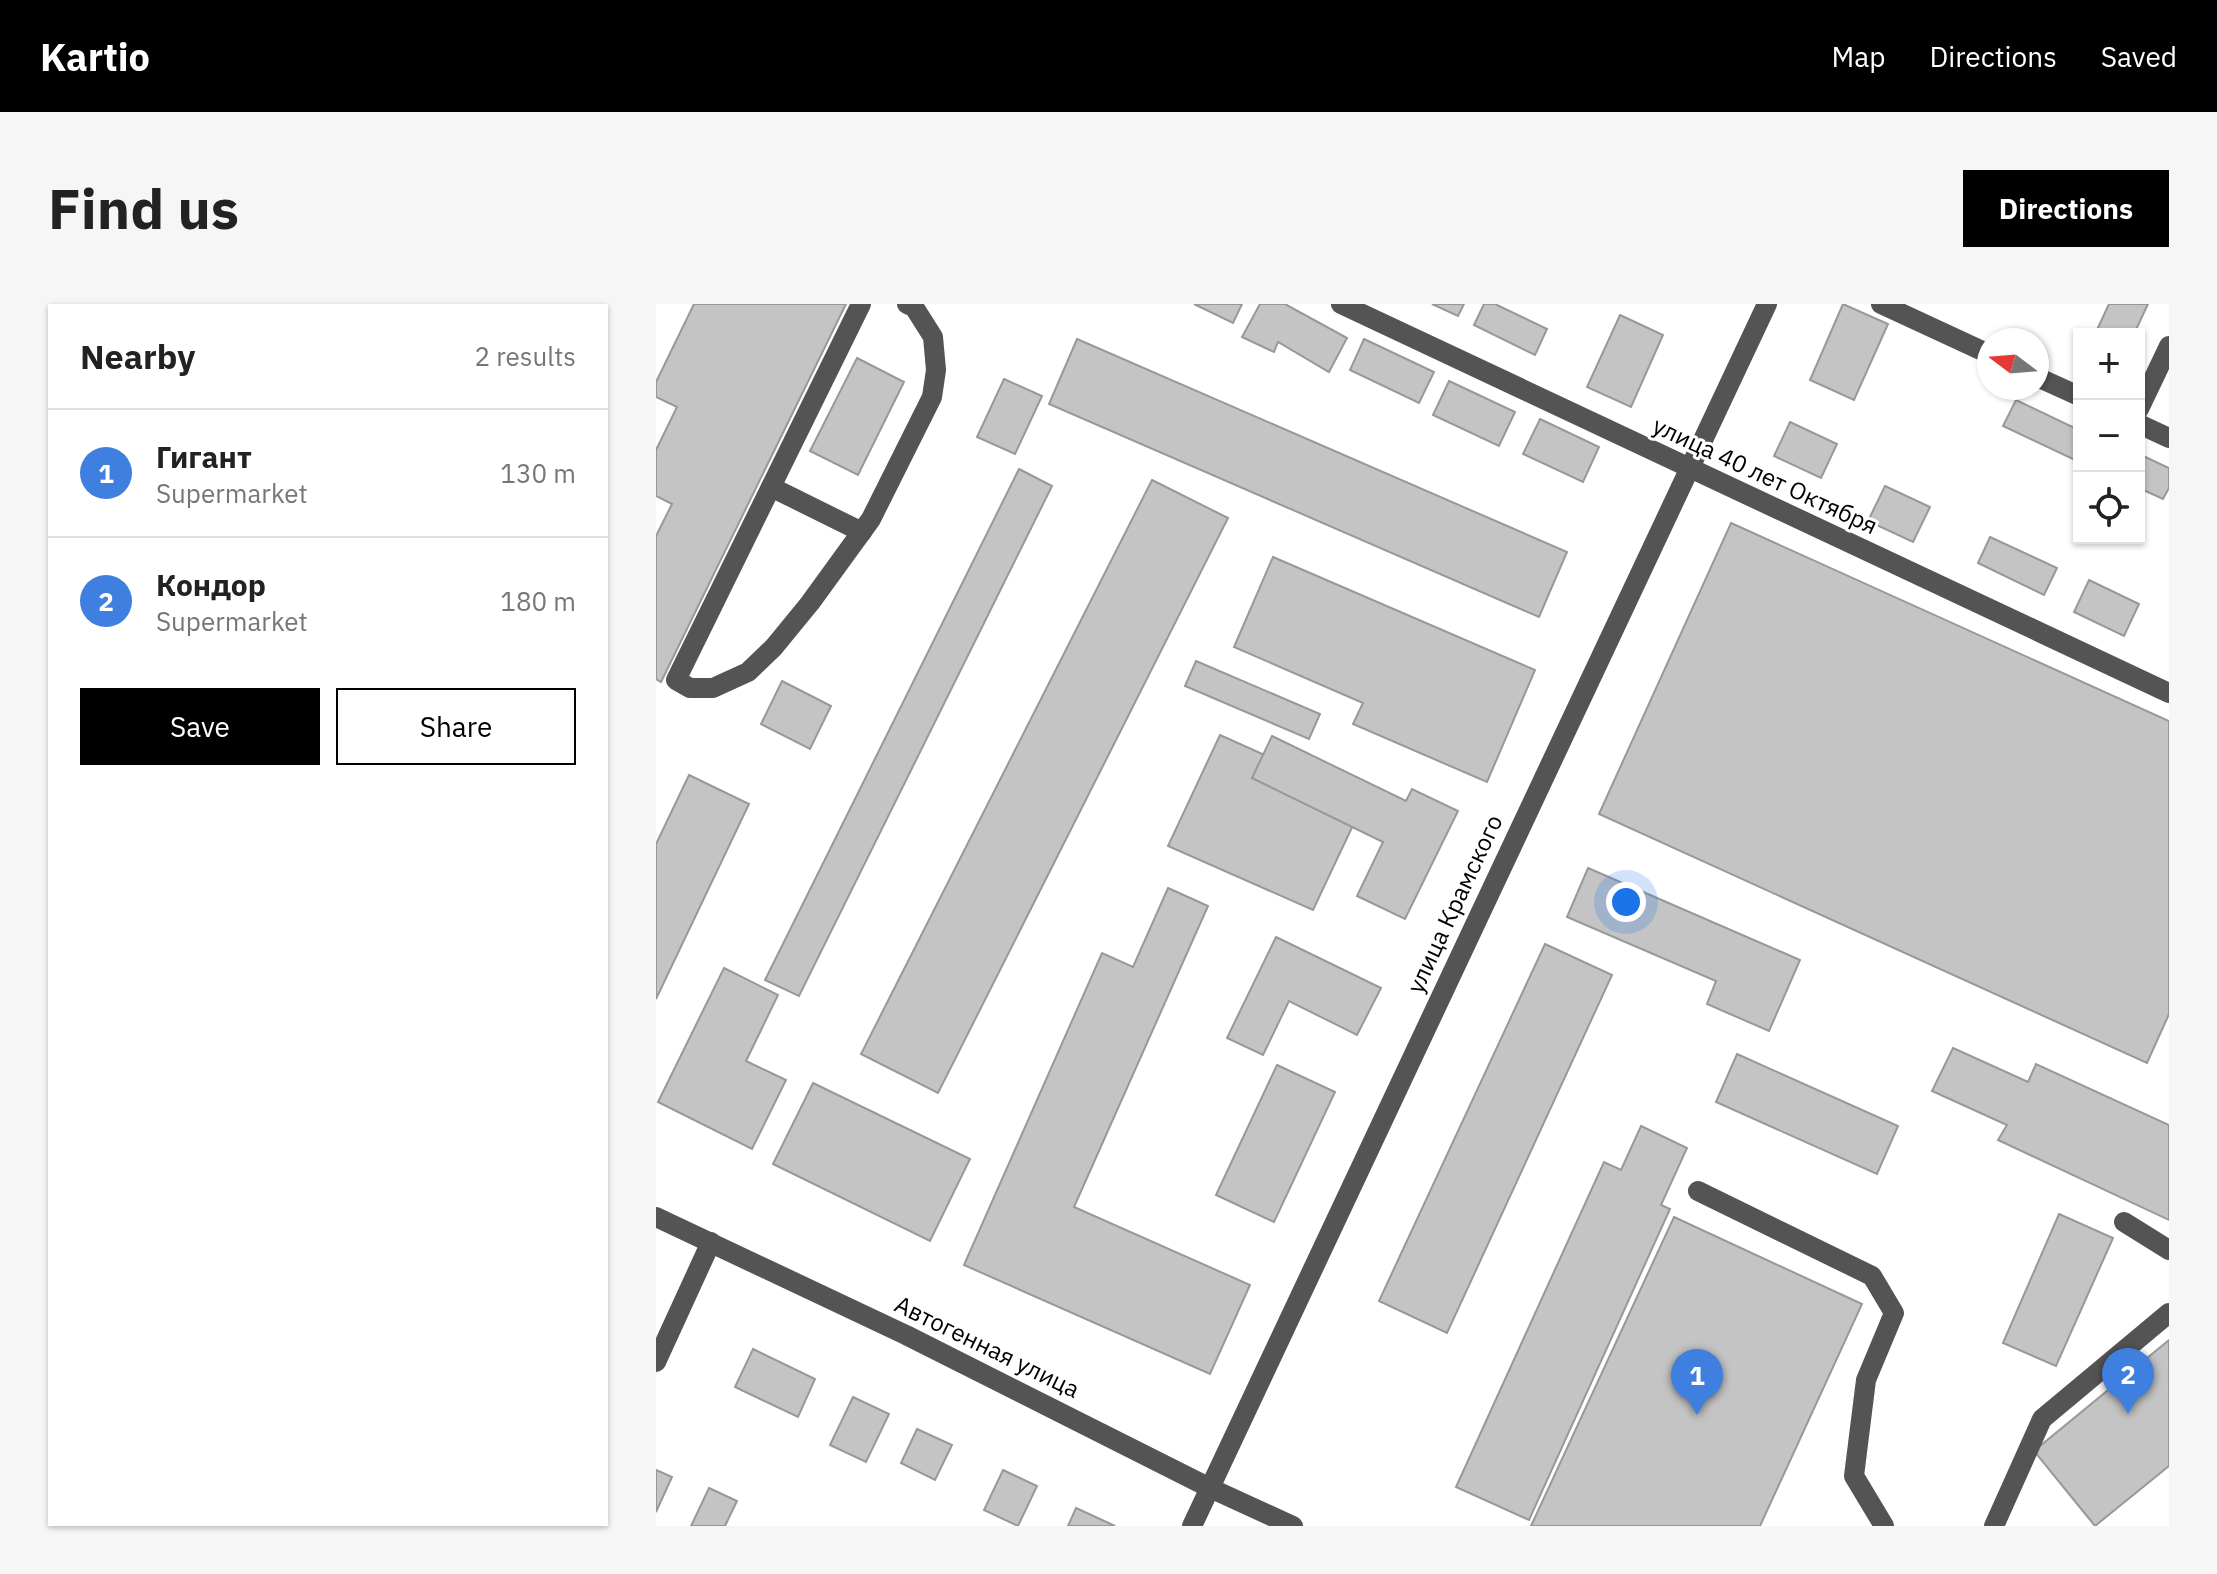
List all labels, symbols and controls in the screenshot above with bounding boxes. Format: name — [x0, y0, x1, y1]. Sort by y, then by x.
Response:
text: Kartio — [40, 32, 150, 81]
text: Map — [1831, 38, 1885, 75]
text: Directions — [1929, 38, 2057, 75]
text: Saved — [2101, 38, 2177, 75]
button: Directions — [1963, 170, 2169, 247]
text: Find us — [48, 172, 239, 244]
north arrow — [1977, 328, 2049, 400]
map controls — [2073, 328, 2145, 544]
button: + — [2073, 328, 2145, 400]
text: Nearby — [80, 334, 195, 378]
text: 2 results — [474, 339, 576, 373]
button: − — [2073, 400, 2145, 472]
street label: улица 40 лет Октября — [1648, 409, 1883, 541]
text: Гигант — [156, 437, 252, 476]
text: 1 — [98, 456, 114, 490]
text: 130 m — [500, 456, 576, 490]
button: locate — [2073, 472, 2145, 544]
text: Supermarket — [156, 476, 308, 510]
text: Кондор — [156, 565, 266, 604]
text: 2 — [98, 584, 114, 618]
text: 180 m — [500, 584, 576, 618]
text: Supermarket — [156, 604, 308, 638]
button: Save — [80, 688, 320, 765]
button: Share — [336, 688, 576, 765]
street label: улица Крамского — [1399, 809, 1509, 998]
your location — [1606, 882, 1646, 922]
street label: Автогенная улица — [890, 1287, 1085, 1405]
pin: 2 — [2102, 1348, 2154, 1414]
pin: 1 — [1671, 1349, 1723, 1415]

